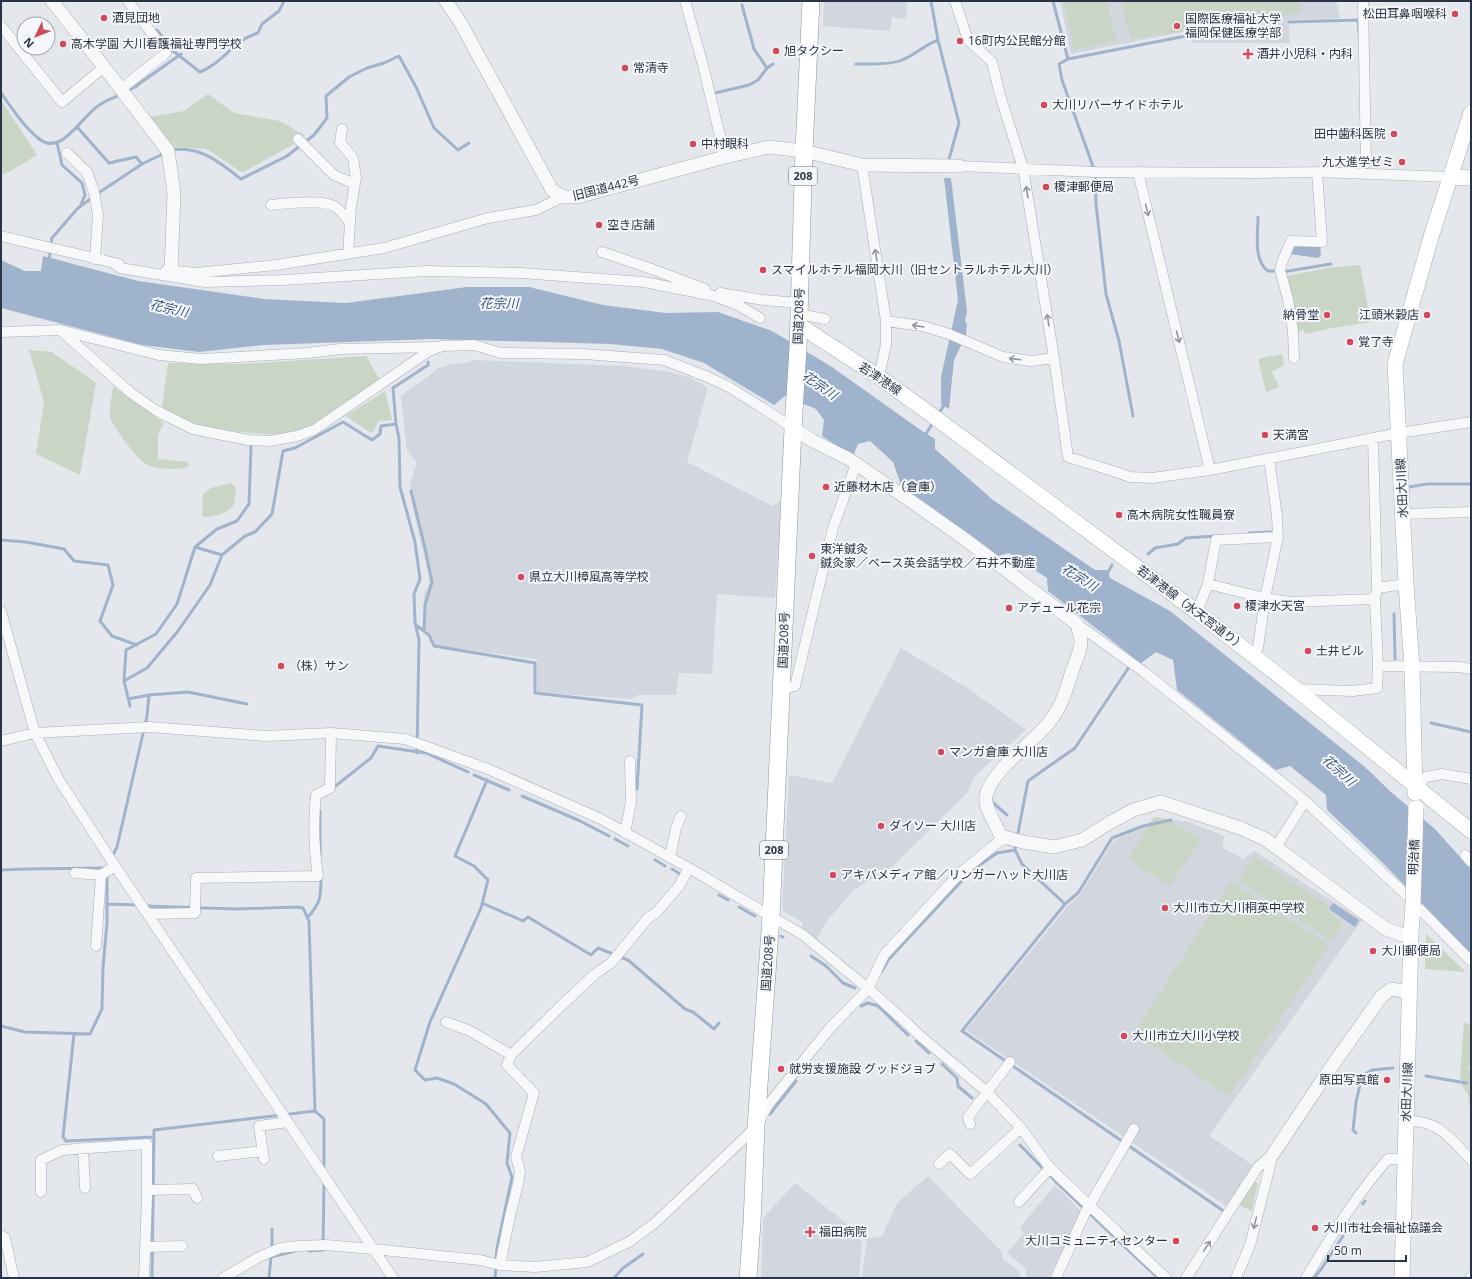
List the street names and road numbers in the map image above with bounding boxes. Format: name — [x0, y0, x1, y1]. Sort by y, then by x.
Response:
road number: 208 — [789, 167, 817, 185]
street label: 旧国道442号 — [571, 171, 641, 204]
street label: 国道208号 — [789, 287, 808, 345]
street label: 若津港線 — [856, 358, 905, 399]
street label: 水田大川線 — [1391, 458, 1412, 518]
street label: 若津港線（水天宮通り） — [1133, 561, 1249, 654]
street label: 国道208号 — [774, 611, 793, 669]
street label: 明治橋 — [1404, 839, 1423, 875]
road number: 208 — [760, 841, 788, 859]
street label: 国道208号 — [757, 934, 778, 992]
street label: 水田大川線 — [1397, 1062, 1416, 1122]

